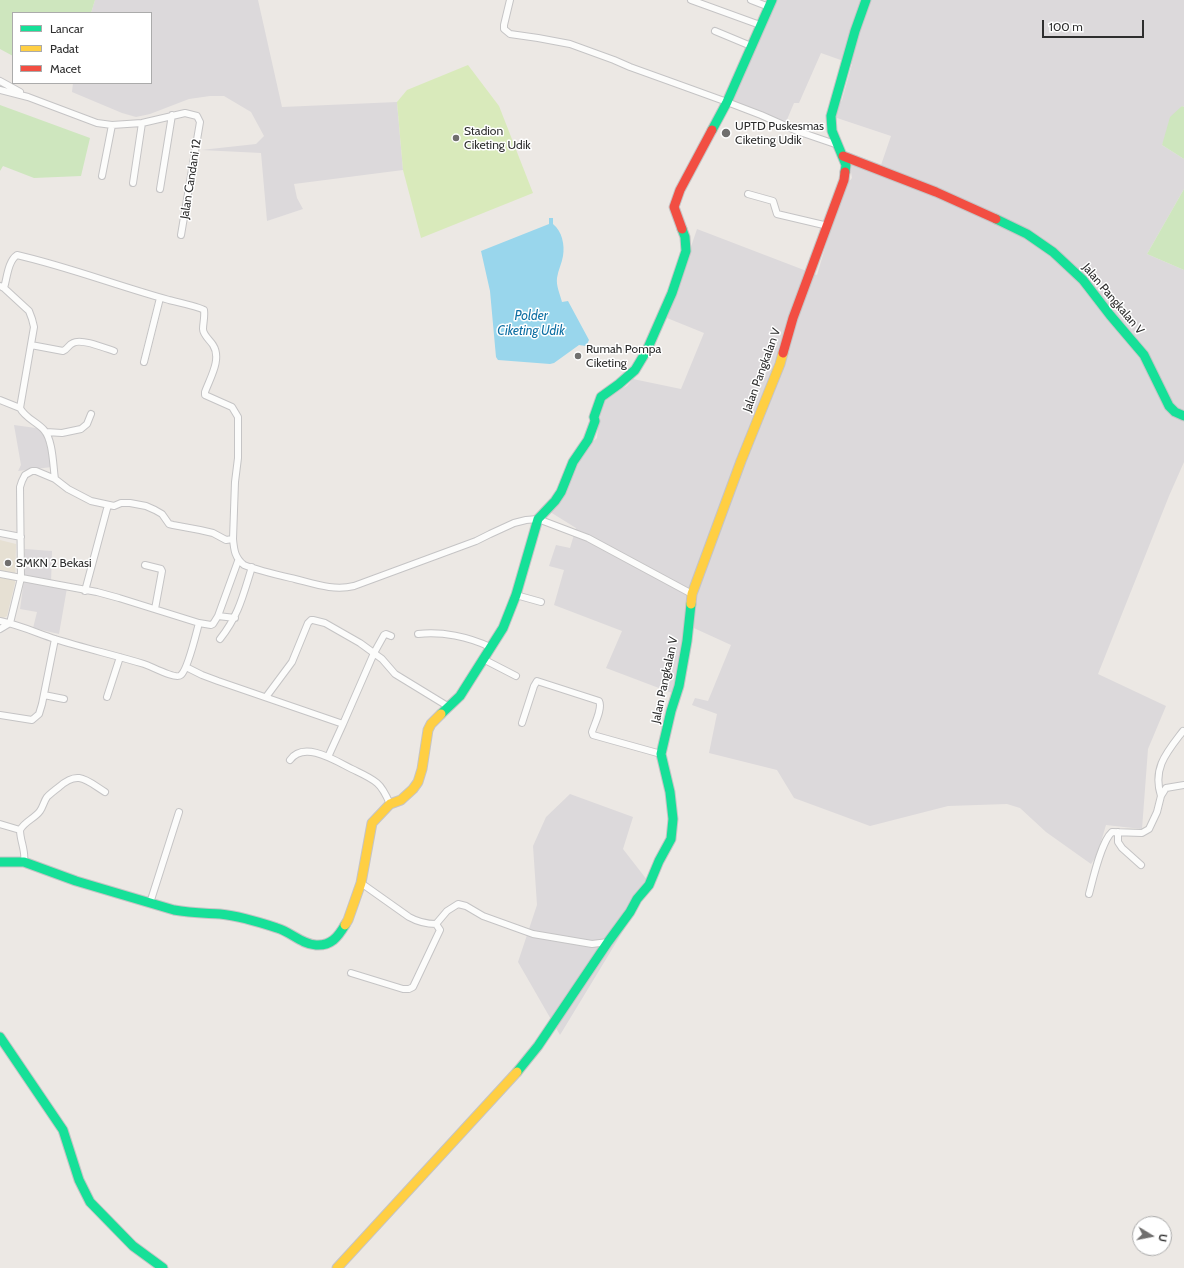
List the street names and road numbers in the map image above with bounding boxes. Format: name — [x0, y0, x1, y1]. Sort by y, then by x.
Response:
street label: Jalan Candani 12 — [178, 138, 204, 220]
street label: Jalan Pangkalan V — [1079, 261, 1147, 337]
street label: Jalan Pangkalan V — [740, 326, 784, 414]
street label: Jalan Pangkalan V — [649, 635, 681, 725]

